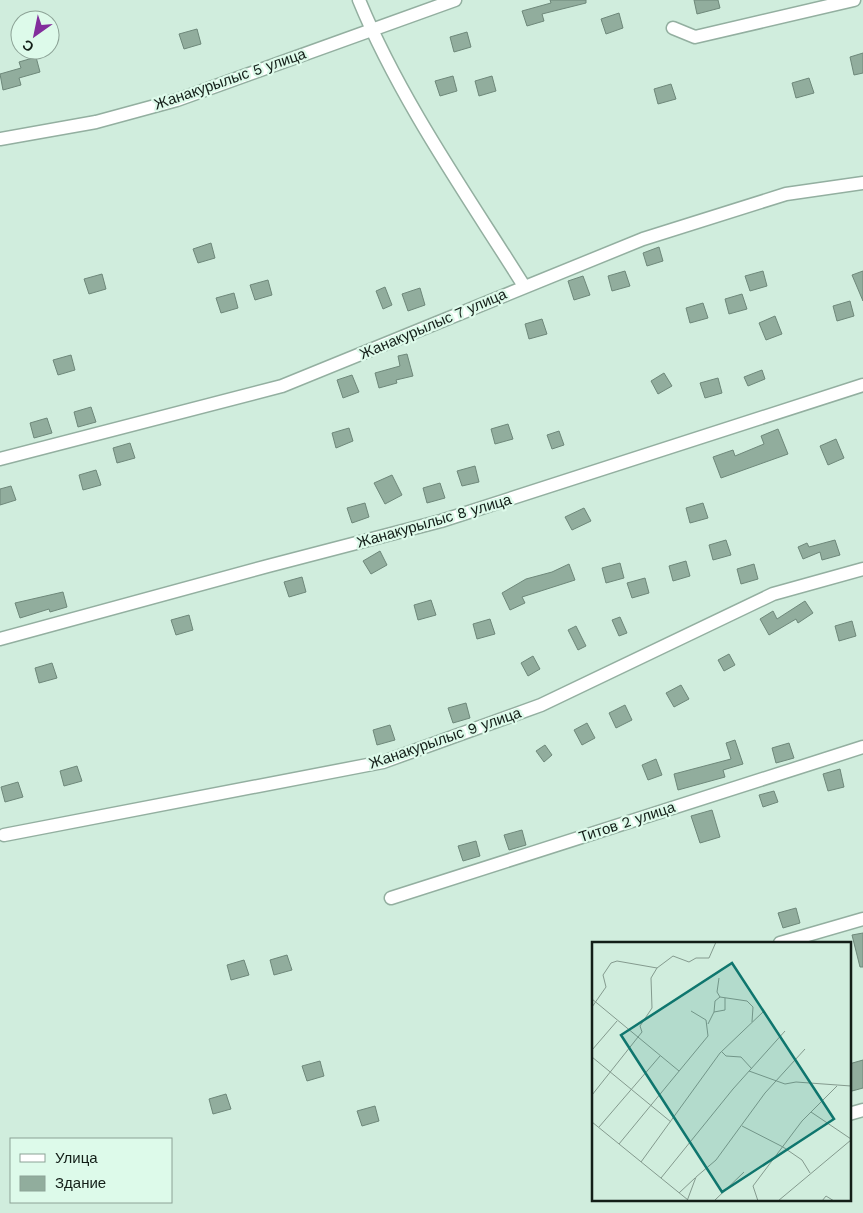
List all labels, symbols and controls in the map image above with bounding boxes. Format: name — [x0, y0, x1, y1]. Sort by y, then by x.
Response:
north arrow — [10, 10, 60, 60]
text: С — [19, 36, 37, 55]
street label: Жанакурылыс 5 улица — [152, 44, 309, 113]
street label: Жанакурылыс 7 улица — [357, 285, 510, 363]
street label: Жанакурылыс 8 улица — [355, 490, 514, 552]
street label: Жанакурылыс 9 улица — [366, 703, 524, 773]
street label: Титов 2 улица — [577, 798, 678, 846]
inset map — [592, 942, 850, 1200]
legend — [10, 1138, 172, 1203]
text: Улица — [55, 1149, 98, 1167]
text: Здание — [55, 1174, 106, 1192]

